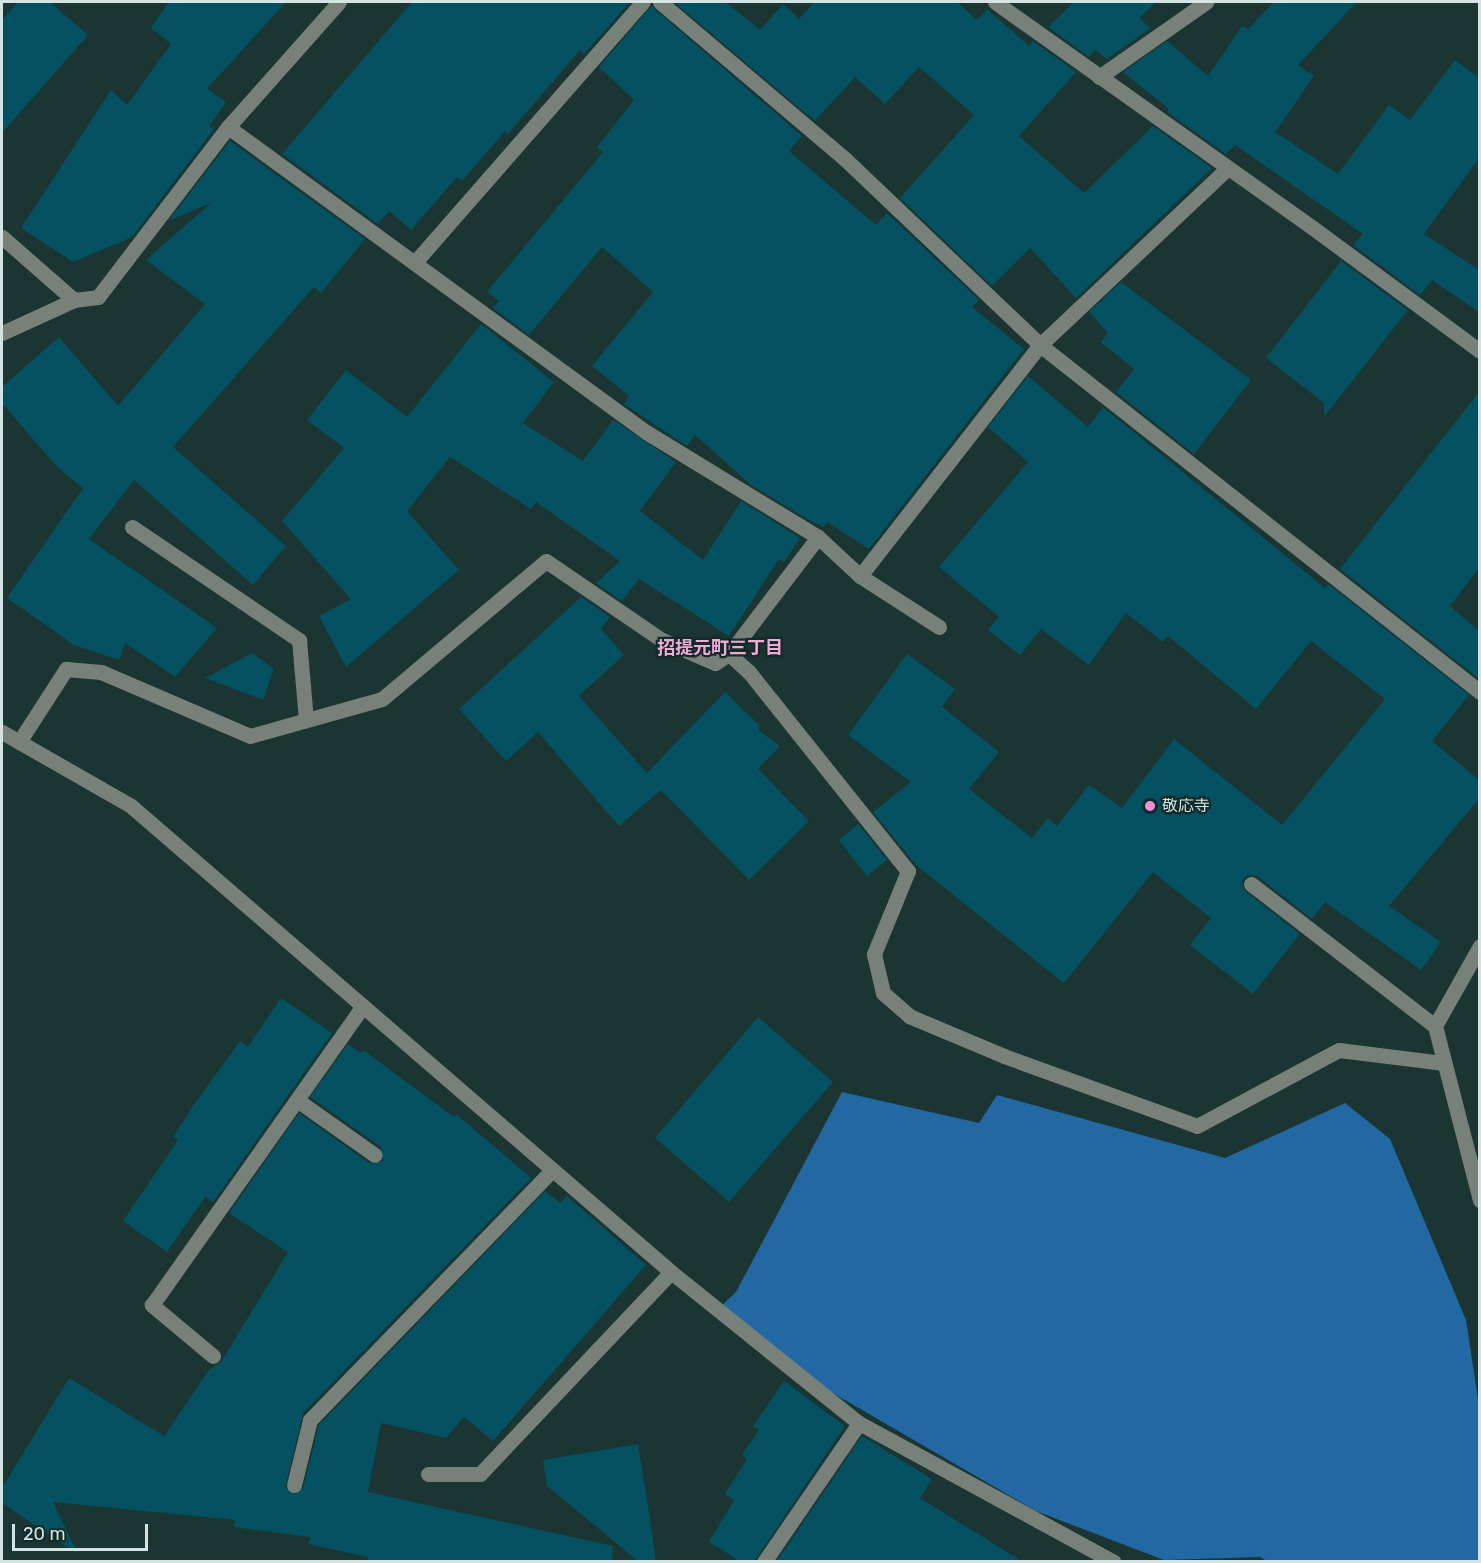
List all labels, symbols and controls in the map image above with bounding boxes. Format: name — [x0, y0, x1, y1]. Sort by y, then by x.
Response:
district label: 招提元町三丁目 — [657, 637, 783, 659]
place label: 敬応寺 — [1162, 796, 1210, 816]
marker: 敬応寺 — [1143, 799, 1157, 813]
scale bar — [15, 1512, 152, 1550]
text: 20 m — [23, 1523, 65, 1545]

